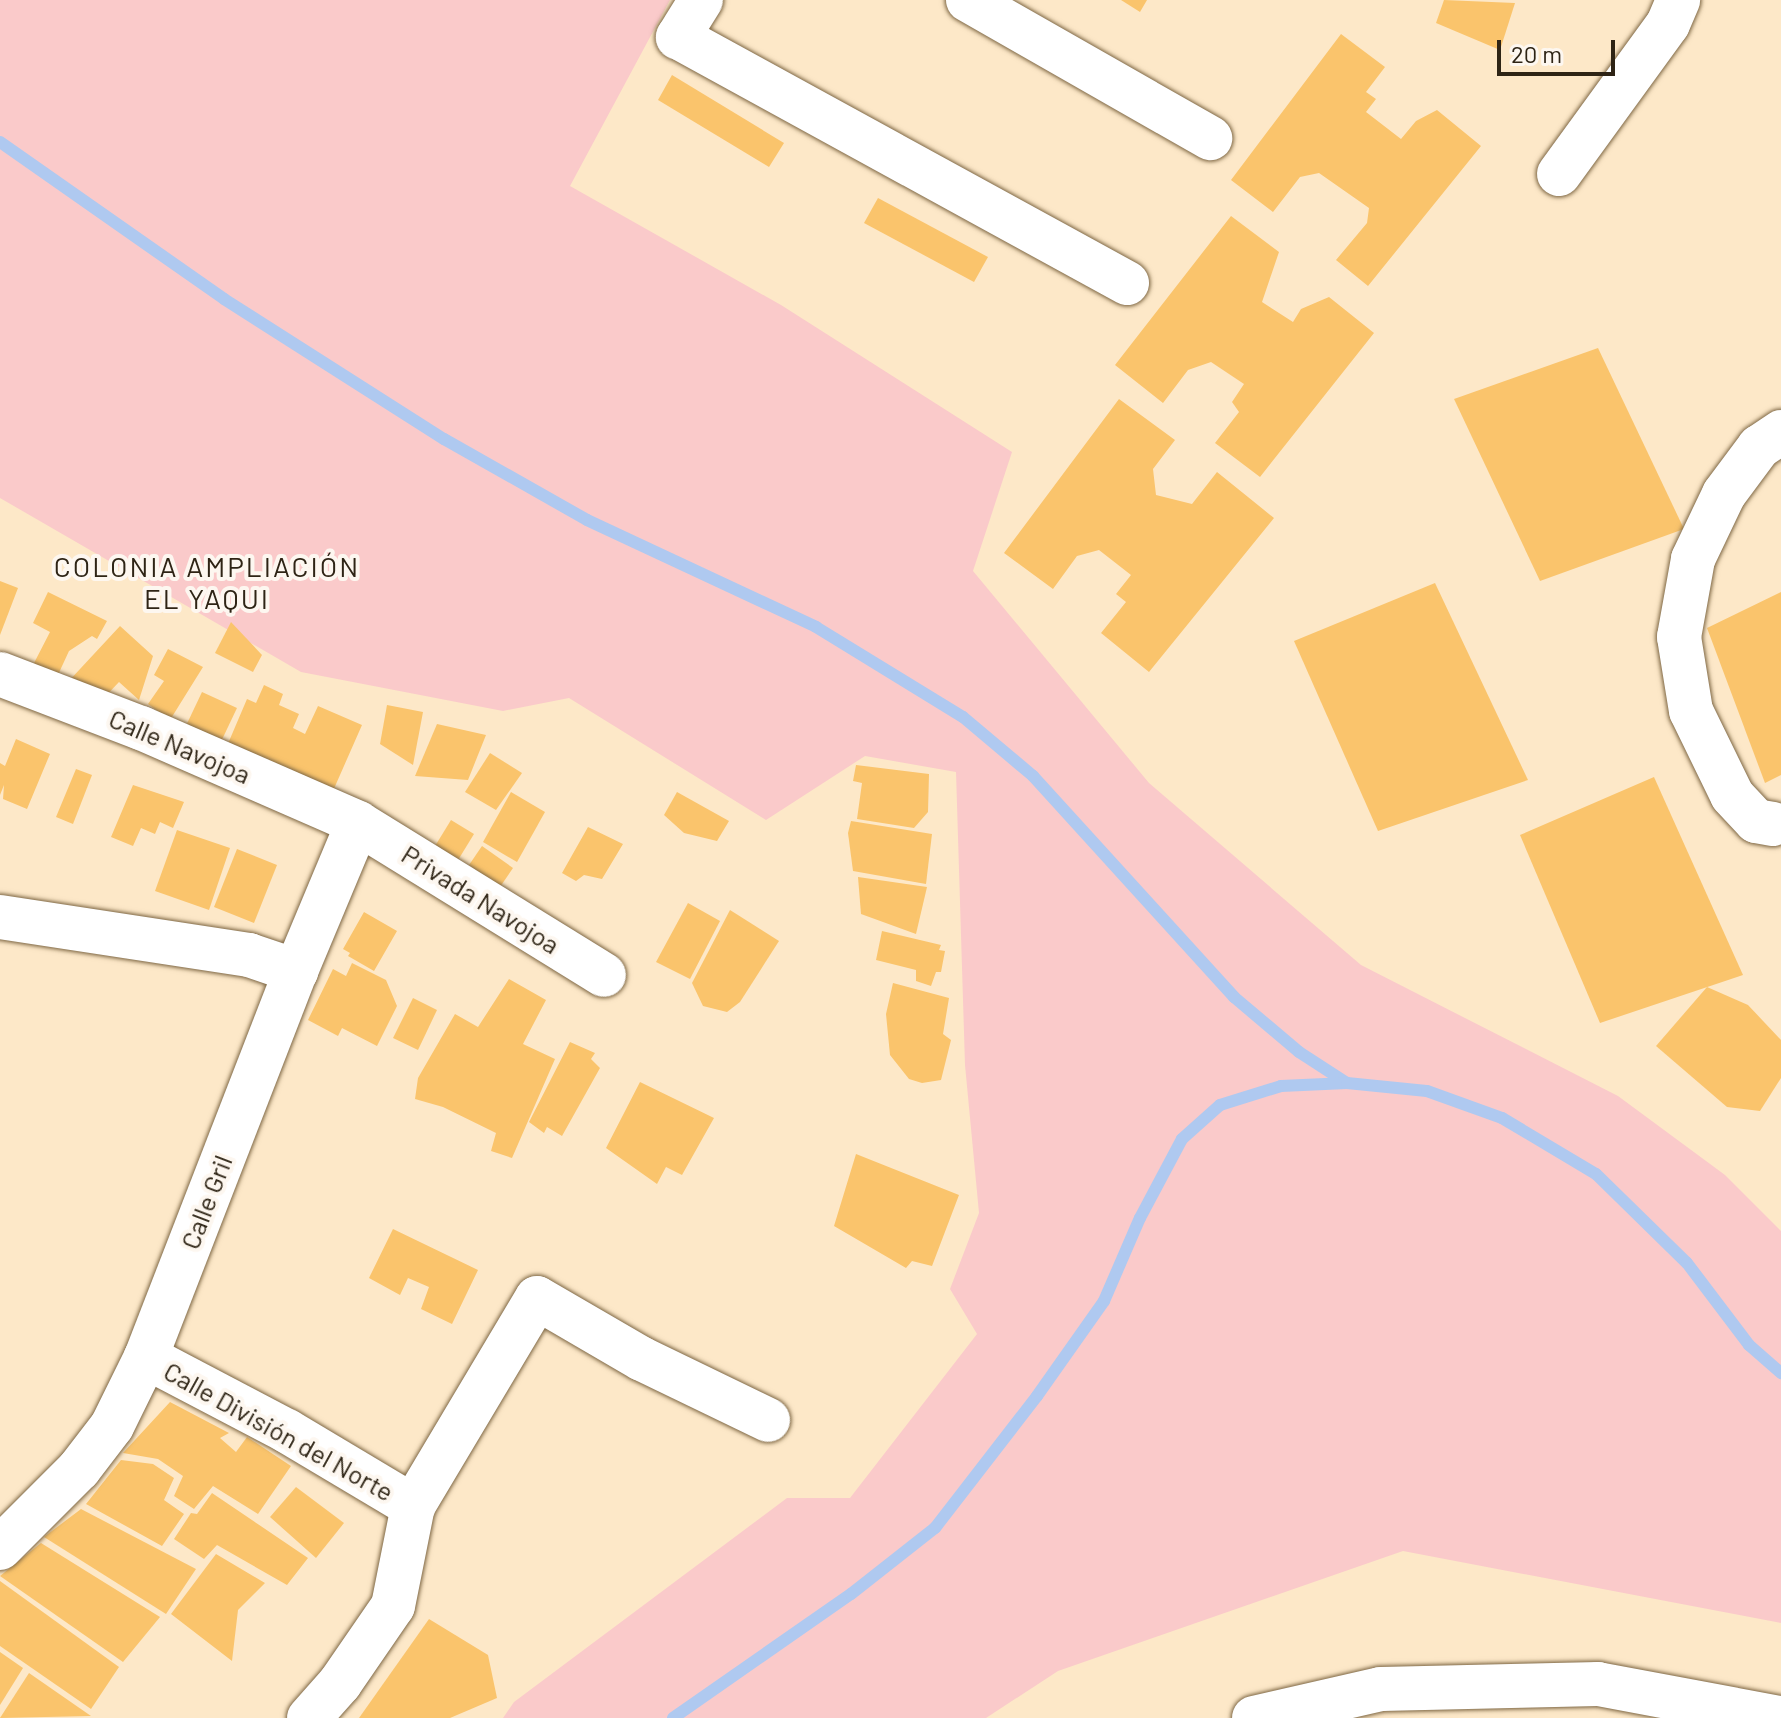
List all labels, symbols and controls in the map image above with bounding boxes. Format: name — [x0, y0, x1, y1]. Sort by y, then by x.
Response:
scale bar — [1501, 24, 1619, 74]
text: 20 m — [1511, 39, 1562, 68]
district label: COLONIA AMPLIACIÓN EL YAQUI — [54, 549, 360, 615]
street label: Calle Navojoa — [105, 702, 255, 790]
street label: Privada Navojoa — [396, 838, 566, 960]
street label: Calle Gril — [174, 1151, 238, 1253]
street label: Calle División del Norte — [159, 1355, 399, 1507]

